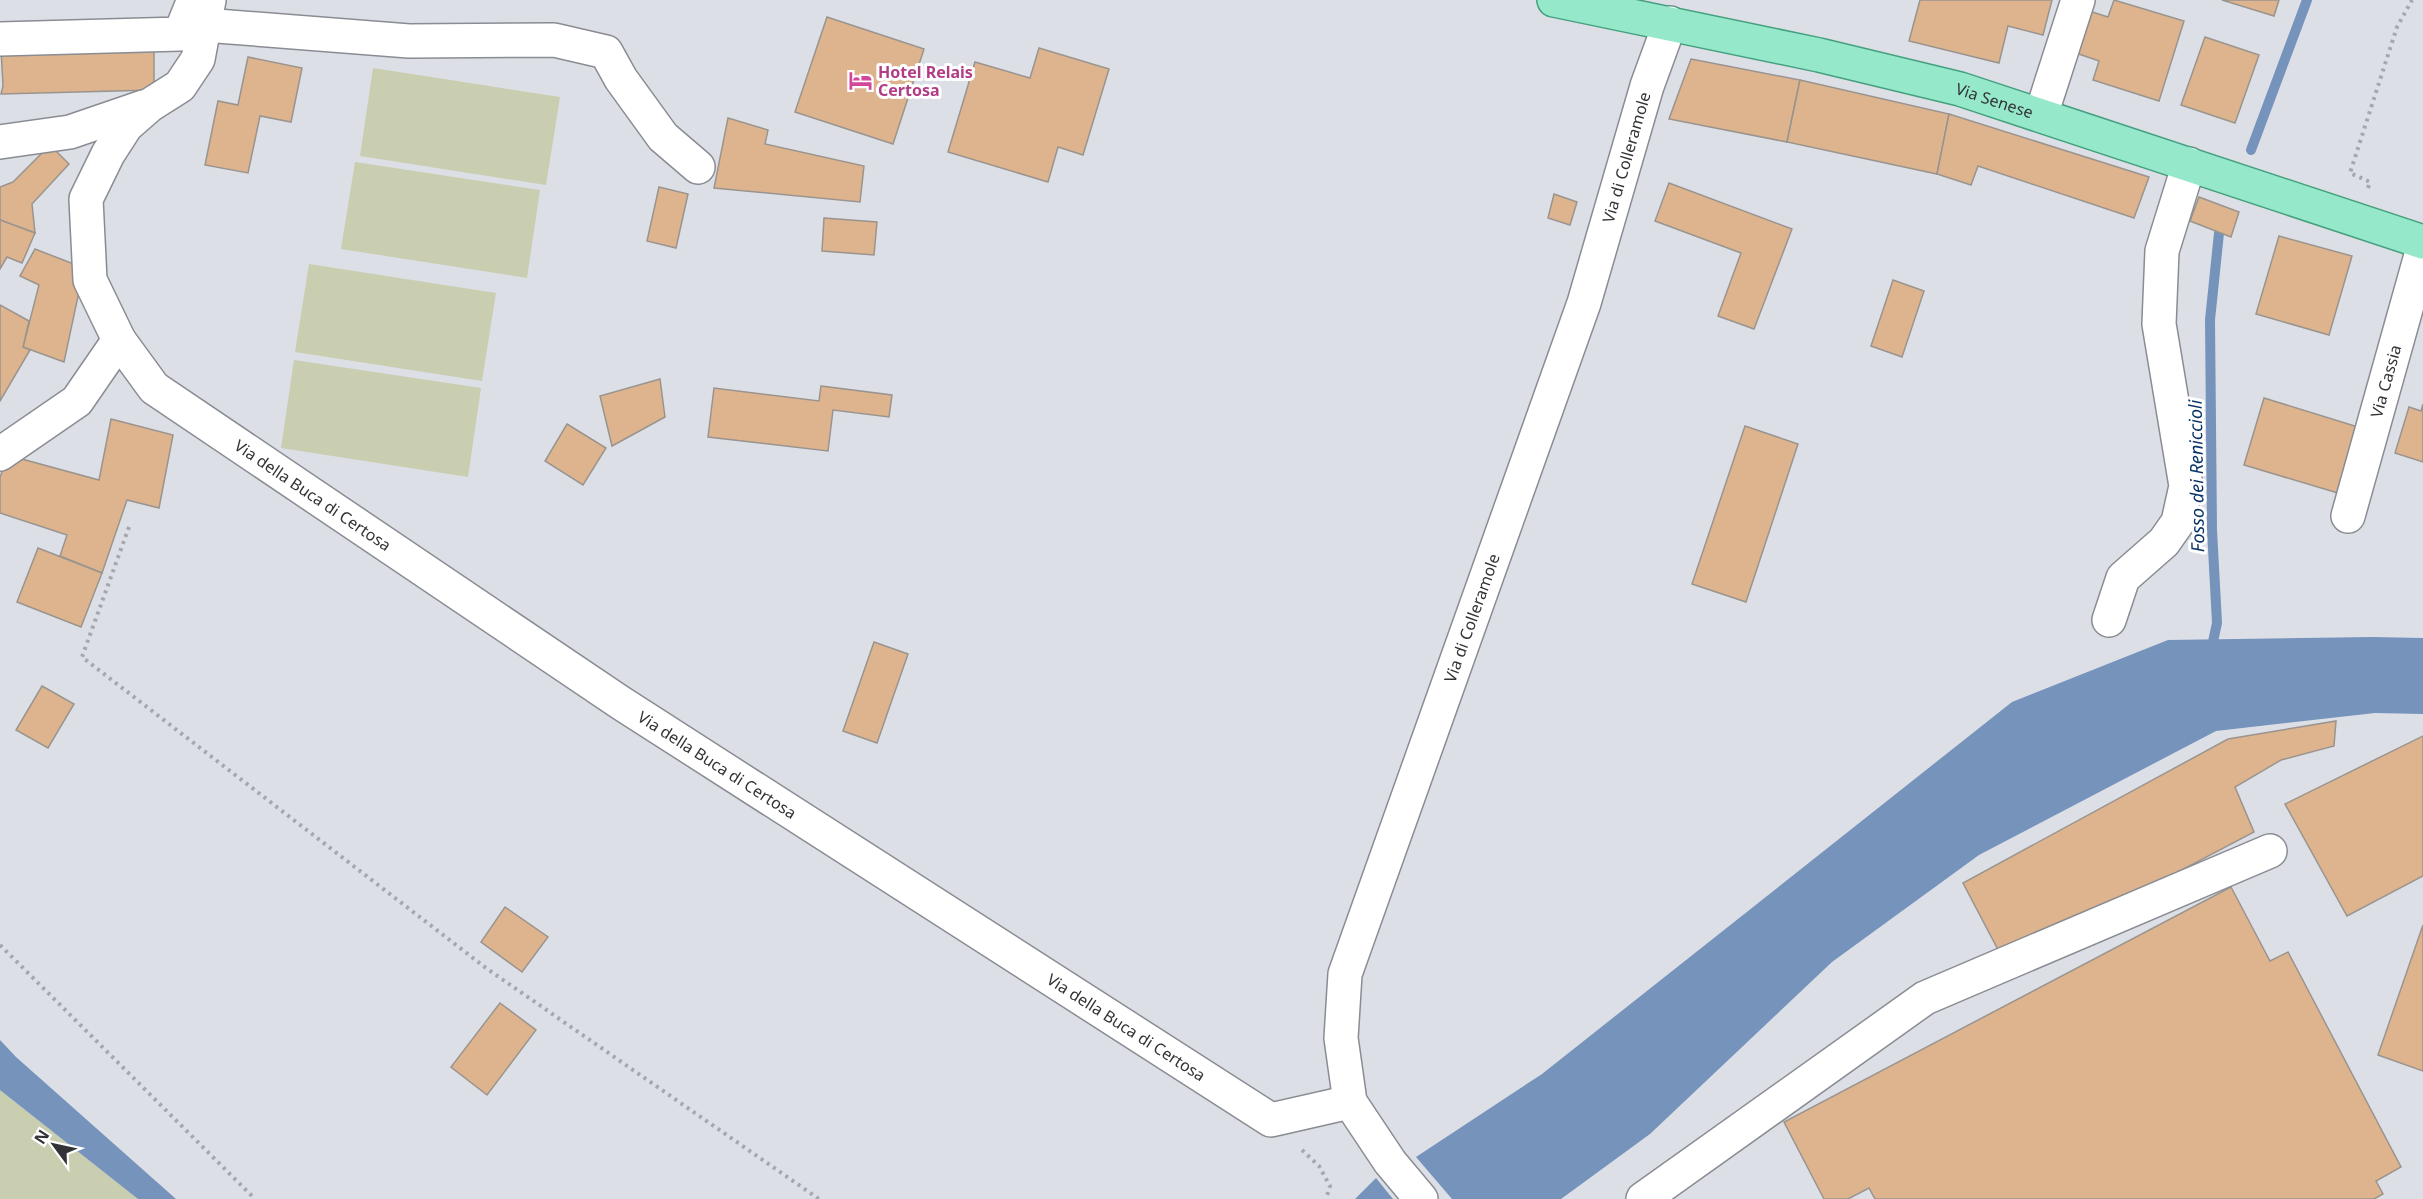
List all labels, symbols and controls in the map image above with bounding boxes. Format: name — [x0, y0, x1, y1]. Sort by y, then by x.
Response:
place label: Hotel Relais Certosa — [878, 61, 973, 101]
hotel icon: Hotel Relais Certosa — [847, 68, 873, 94]
street label: Via Senese — [1953, 77, 2036, 123]
street label: Via di Colleramole — [1597, 89, 1656, 225]
street label: Via Cassia — [2365, 342, 2406, 420]
water label: Fosso dei Reniccioli — [2183, 399, 2209, 552]
street label: Via della Buca di Certosa — [230, 434, 395, 556]
street label: Via di Colleramole — [1439, 551, 1505, 685]
street label: Via della Buca di Certosa — [634, 706, 801, 824]
street label: Via della Buca di Certosa — [1043, 968, 1210, 1086]
north arrow — [24, 1115, 84, 1175]
text: N — [29, 1125, 54, 1148]

